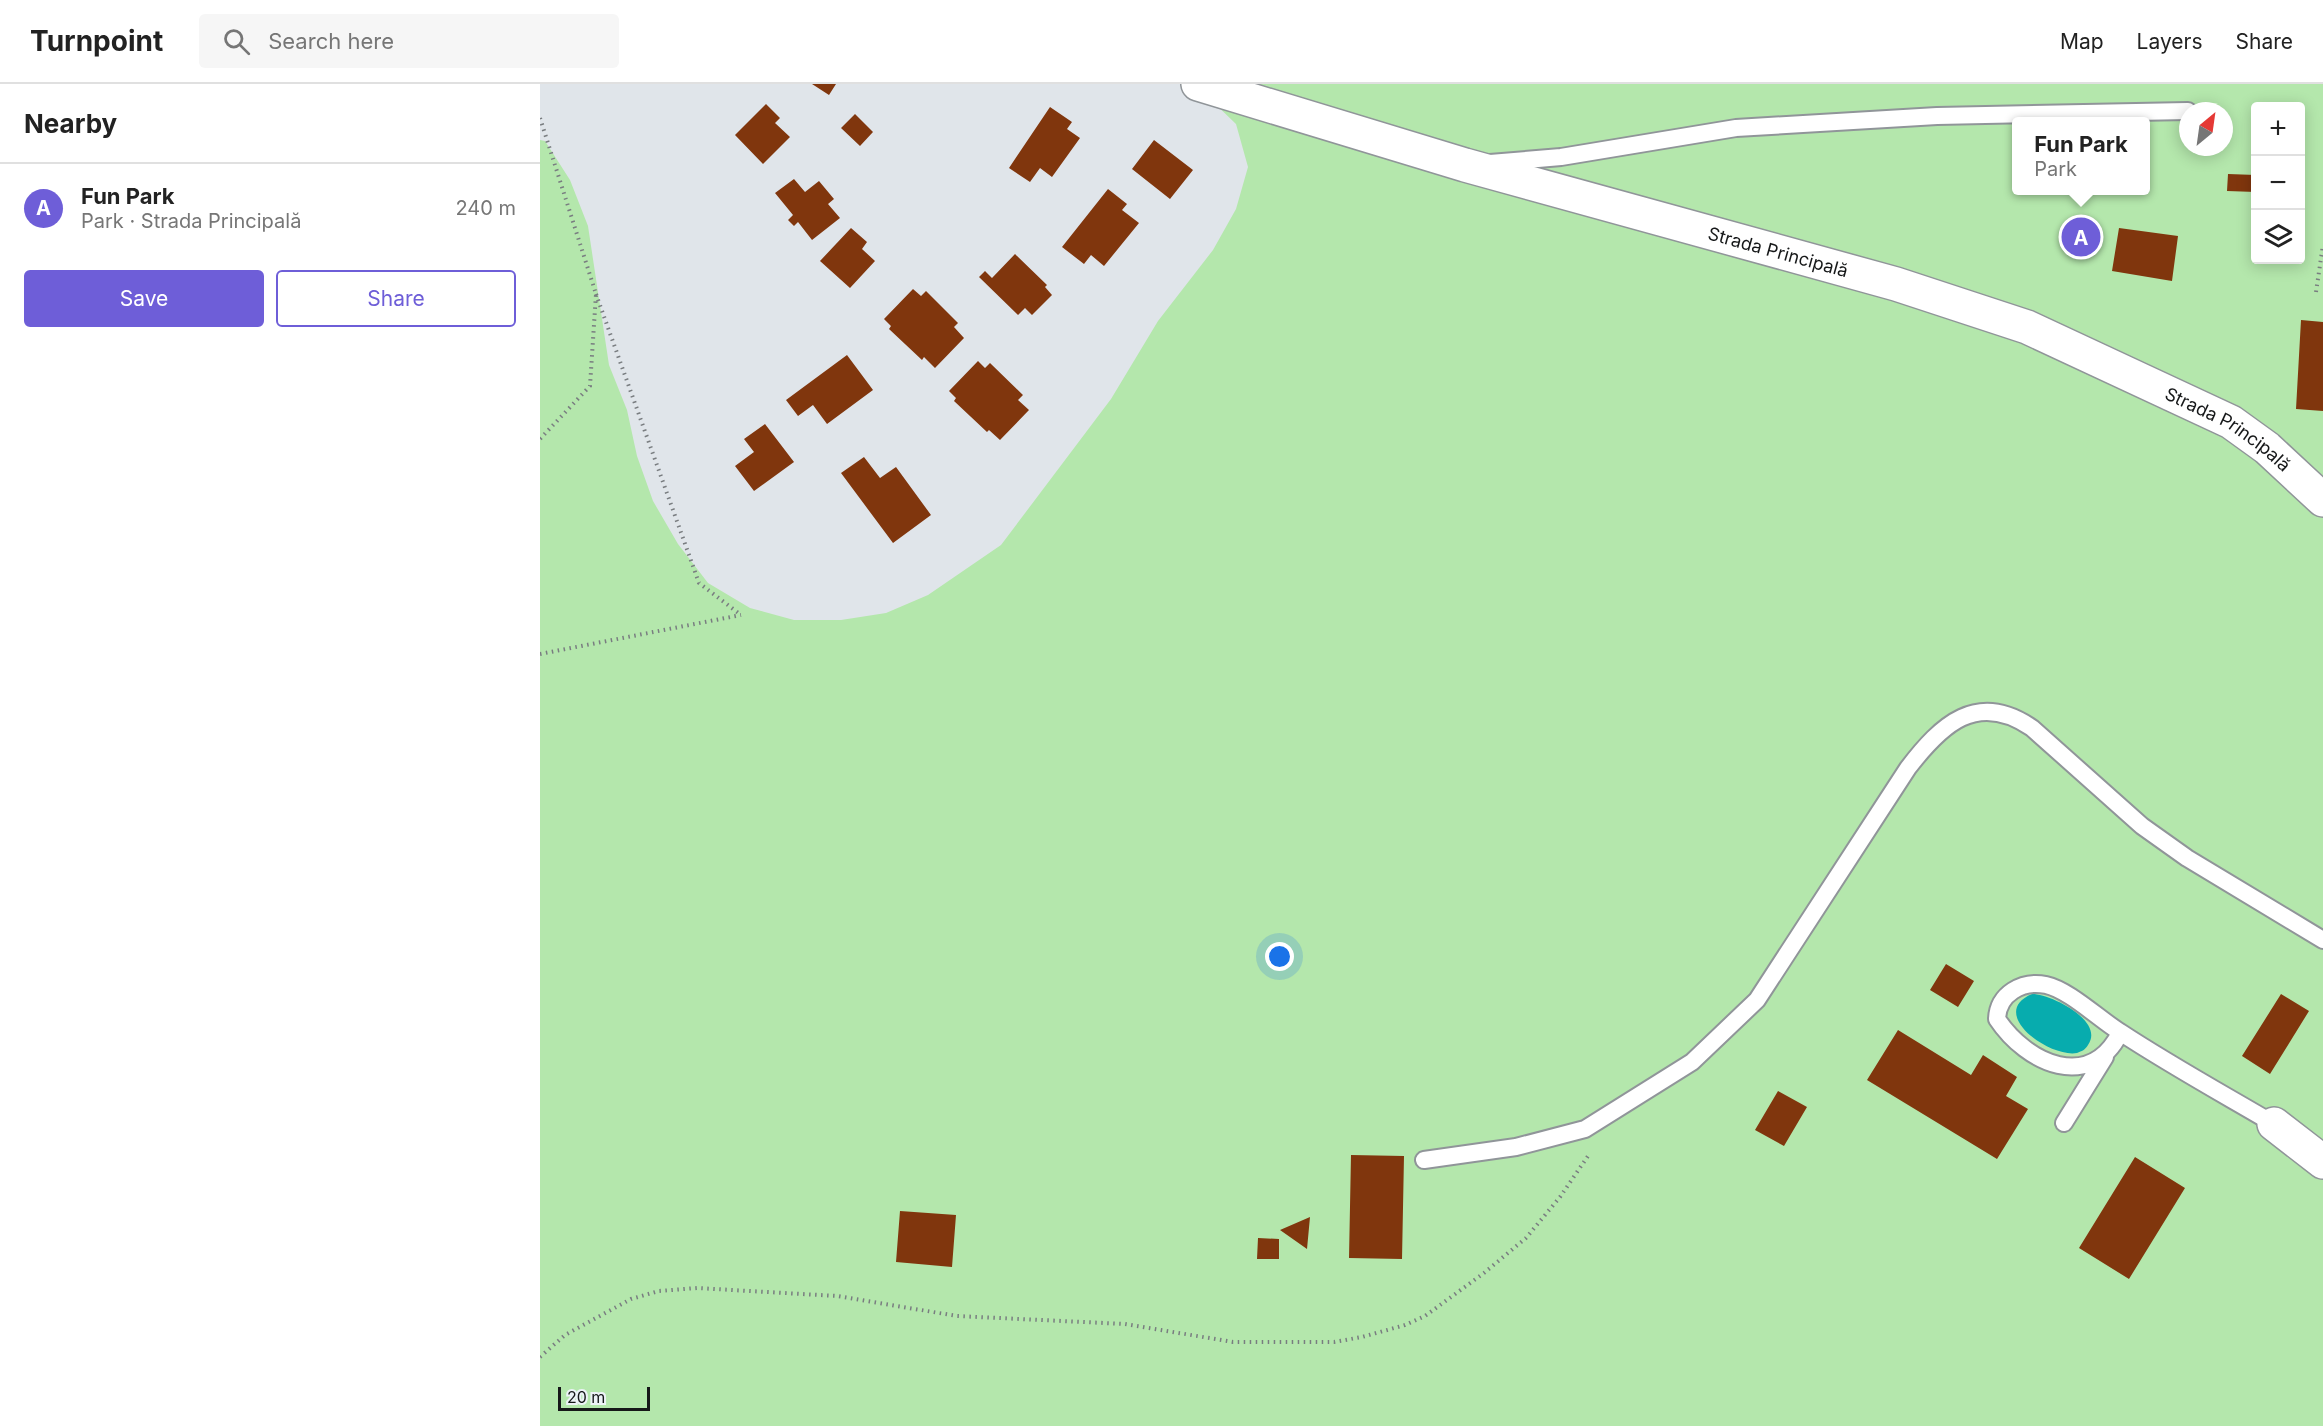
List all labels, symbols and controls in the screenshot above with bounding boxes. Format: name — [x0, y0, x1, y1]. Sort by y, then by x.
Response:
search box — [199, 14, 619, 68]
text: Turnpoint — [30, 24, 163, 58]
icon: search — [220, 25, 253, 58]
text: Search here — [268, 28, 394, 54]
text: Map — [2060, 29, 2104, 54]
text: Layers — [2137, 29, 2203, 54]
text: Share — [2236, 29, 2293, 54]
north arrow — [2179, 102, 2233, 156]
map controls — [2251, 102, 2305, 264]
button: + — [2251, 102, 2305, 156]
text: Nearby — [24, 108, 117, 139]
popup — [2012, 117, 2150, 195]
text: Fun Park — [2034, 131, 2128, 157]
button: − — [2251, 156, 2305, 210]
text: Park — [2034, 157, 2077, 181]
text: Fun Park — [81, 183, 175, 209]
text: A — [36, 196, 51, 220]
text: 240 m — [455, 196, 516, 220]
text: Park · Strada Principală — [81, 209, 301, 233]
button: layers — [2251, 210, 2305, 264]
pin: A — [2062, 214, 2100, 260]
street label: Strada Principală — [1706, 222, 1851, 281]
button: Save — [24, 270, 264, 327]
button: Share — [276, 270, 516, 327]
street label: Strada Principală — [2162, 382, 2295, 475]
your location — [1265, 942, 1294, 971]
scale bar — [558, 1384, 650, 1412]
text: 20 m — [567, 1387, 605, 1407]

